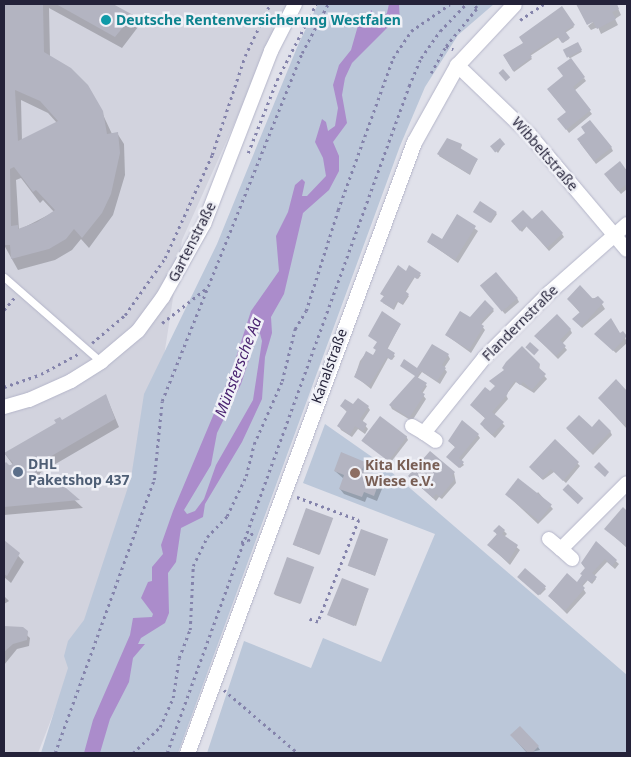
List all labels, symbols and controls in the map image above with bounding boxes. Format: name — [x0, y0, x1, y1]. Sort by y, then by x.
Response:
place label: Deutsche Rentenversicherung Westfalen — [116, 12, 401, 28]
marker: Deutsche Rentenversicherung Westfalen — [100, 14, 112, 26]
street label: Wibbeltstraße — [508, 114, 582, 194]
street label: Gartenstraße — [165, 199, 219, 285]
street label: Flandernstraße — [479, 282, 561, 364]
water label: Münstersche Aa — [211, 315, 265, 419]
street label: Kanalstraße — [308, 326, 350, 406]
place label: DHL Paketshop 437 — [28, 456, 130, 488]
place label: Kita Kleine Wiese e.V. — [365, 457, 440, 490]
marker: DHL Paketshop 437 — [12, 466, 24, 478]
marker: Kita Kleine Wiese e.V. — [349, 467, 361, 479]

